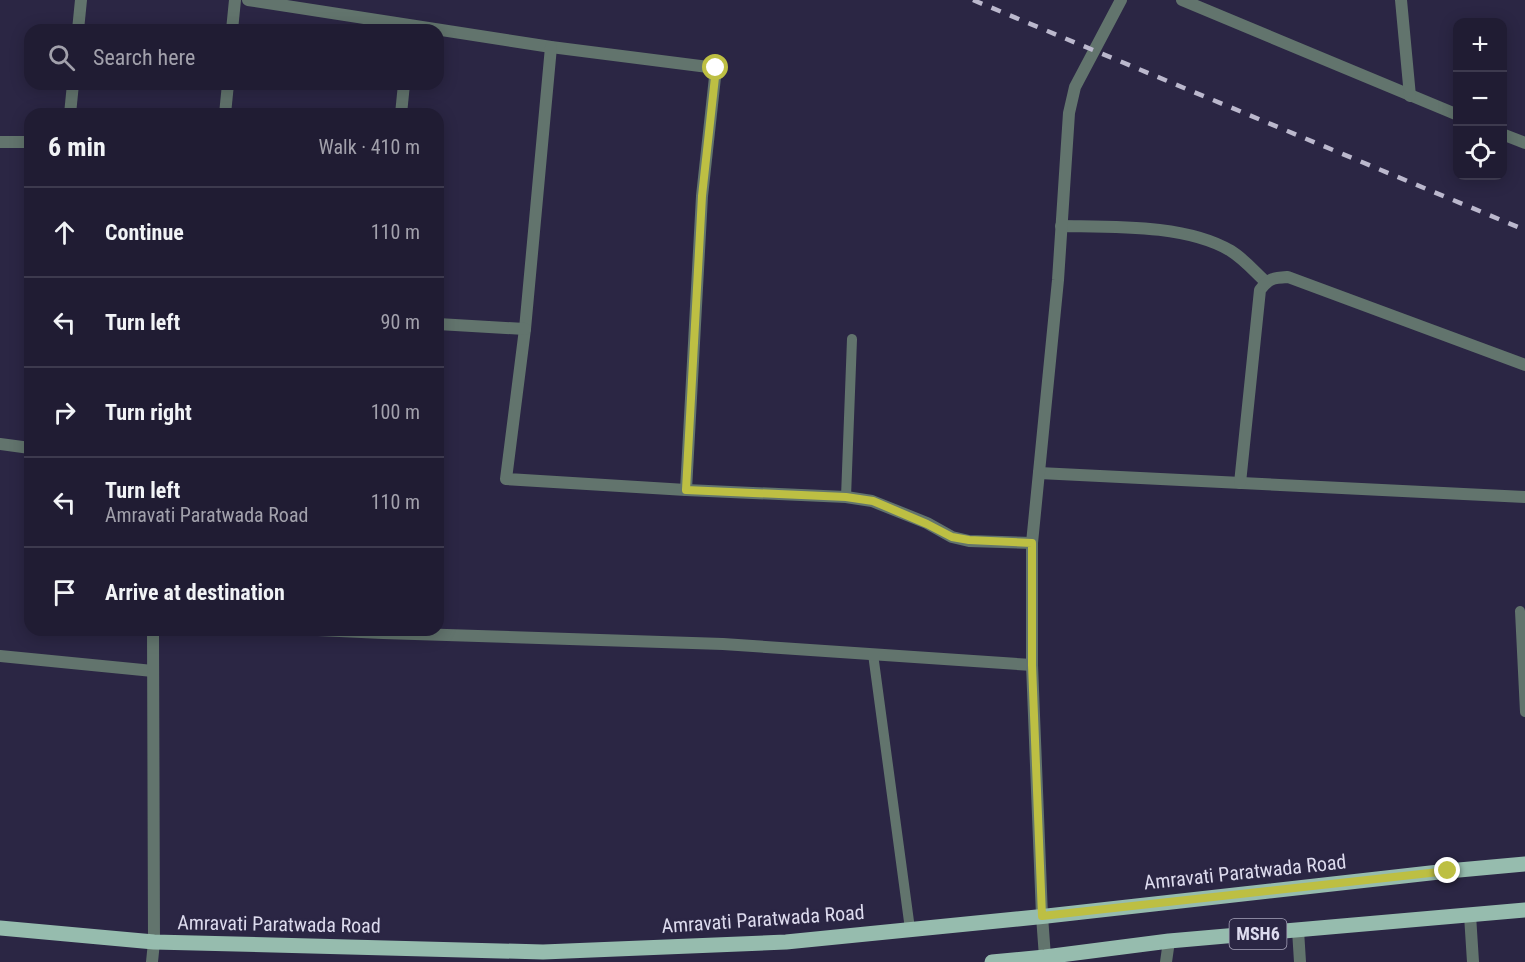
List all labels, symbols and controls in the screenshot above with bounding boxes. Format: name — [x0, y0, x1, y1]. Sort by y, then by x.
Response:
map controls — [1453, 18, 1507, 180]
button: + — [1453, 18, 1507, 72]
search box — [24, 24, 444, 90]
icon: search — [45, 41, 78, 74]
text: Search here — [93, 45, 195, 70]
route start — [702, 54, 728, 80]
button: − — [1453, 72, 1507, 126]
button: locate — [1453, 126, 1507, 180]
text: 6 min — [48, 132, 106, 162]
text: Walk · 410 m — [319, 135, 420, 159]
icon: ahead — [48, 216, 81, 249]
text: Continue — [105, 220, 184, 245]
text: 110 m — [371, 220, 420, 244]
icon: left — [48, 306, 81, 339]
text: Turn left — [105, 310, 180, 335]
text: 90 m — [381, 310, 420, 334]
icon: right — [48, 396, 81, 429]
text: Turn right — [105, 400, 192, 425]
text: 100 m — [371, 400, 420, 424]
text: Turn left — [105, 478, 180, 503]
icon: left — [48, 486, 81, 519]
text: 110 m — [371, 490, 420, 514]
text: Amravati Paratwada Road — [105, 503, 308, 527]
icon: arrive — [48, 576, 81, 609]
text: Arrive at destination — [105, 580, 285, 605]
street label: Amravati Paratwada Road — [1143, 849, 1347, 895]
route end — [1434, 857, 1460, 883]
street label: Amravati Paratwada Road — [661, 900, 865, 938]
street label: Amravati Paratwada Road — [177, 910, 381, 938]
road number: MSH6 — [1230, 919, 1286, 949]

